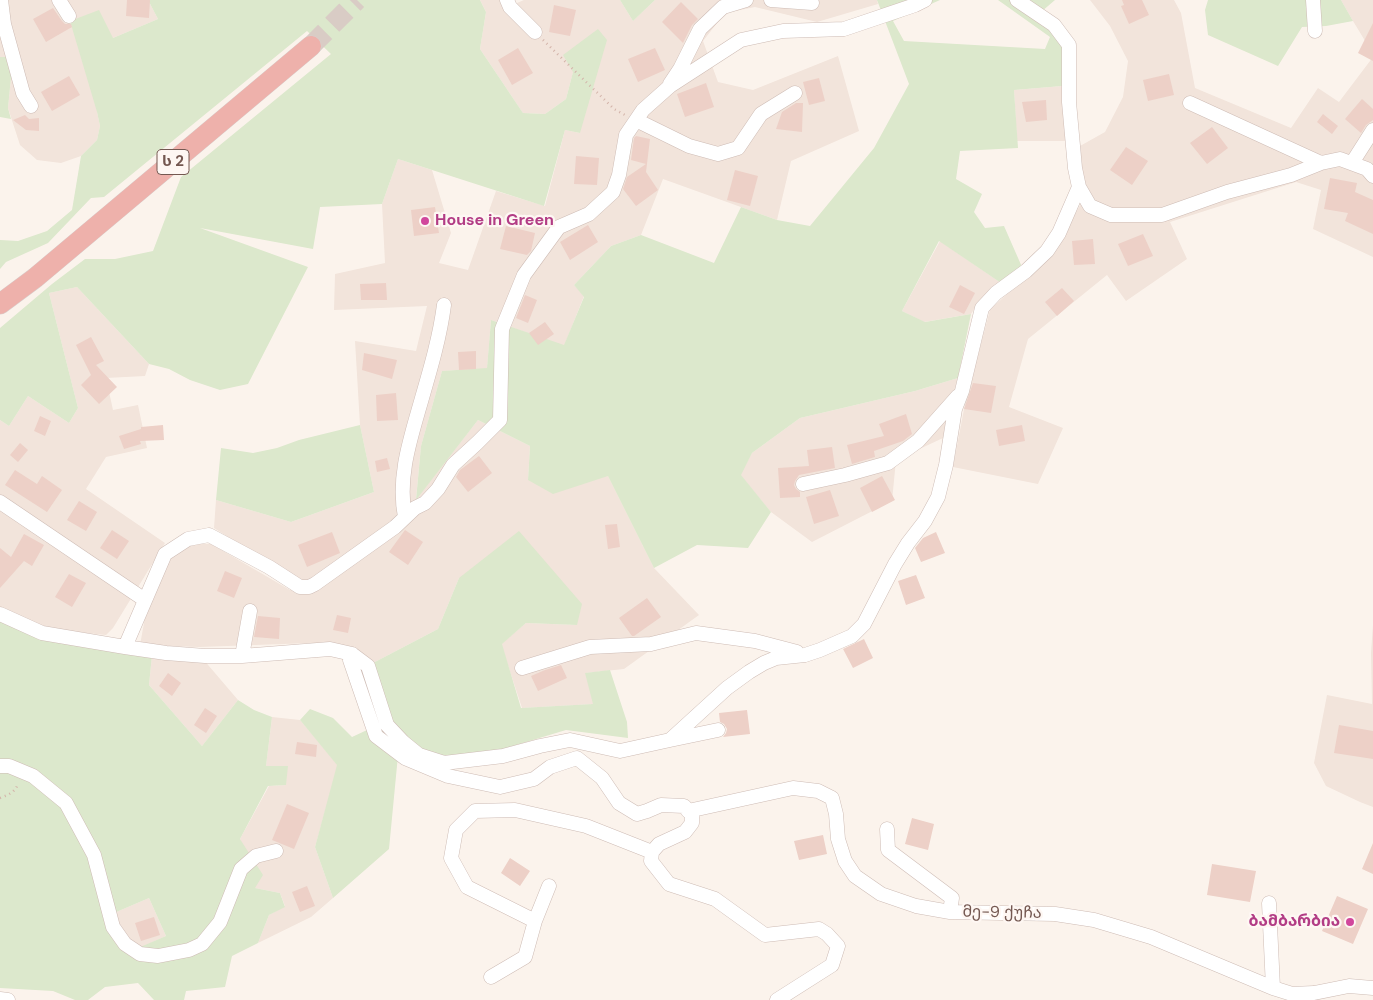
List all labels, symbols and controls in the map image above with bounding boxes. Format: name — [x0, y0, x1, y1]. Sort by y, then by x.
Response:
road number: ს 2 — [157, 150, 189, 174]
place label: House in Green — [435, 211, 554, 231]
marker: House in Green — [419, 215, 431, 227]
street label: მე-9 ქუჩა — [962, 903, 1042, 923]
place label: ბამბარბია — [1249, 912, 1340, 932]
marker: ბამბარბია — [1344, 916, 1356, 928]

